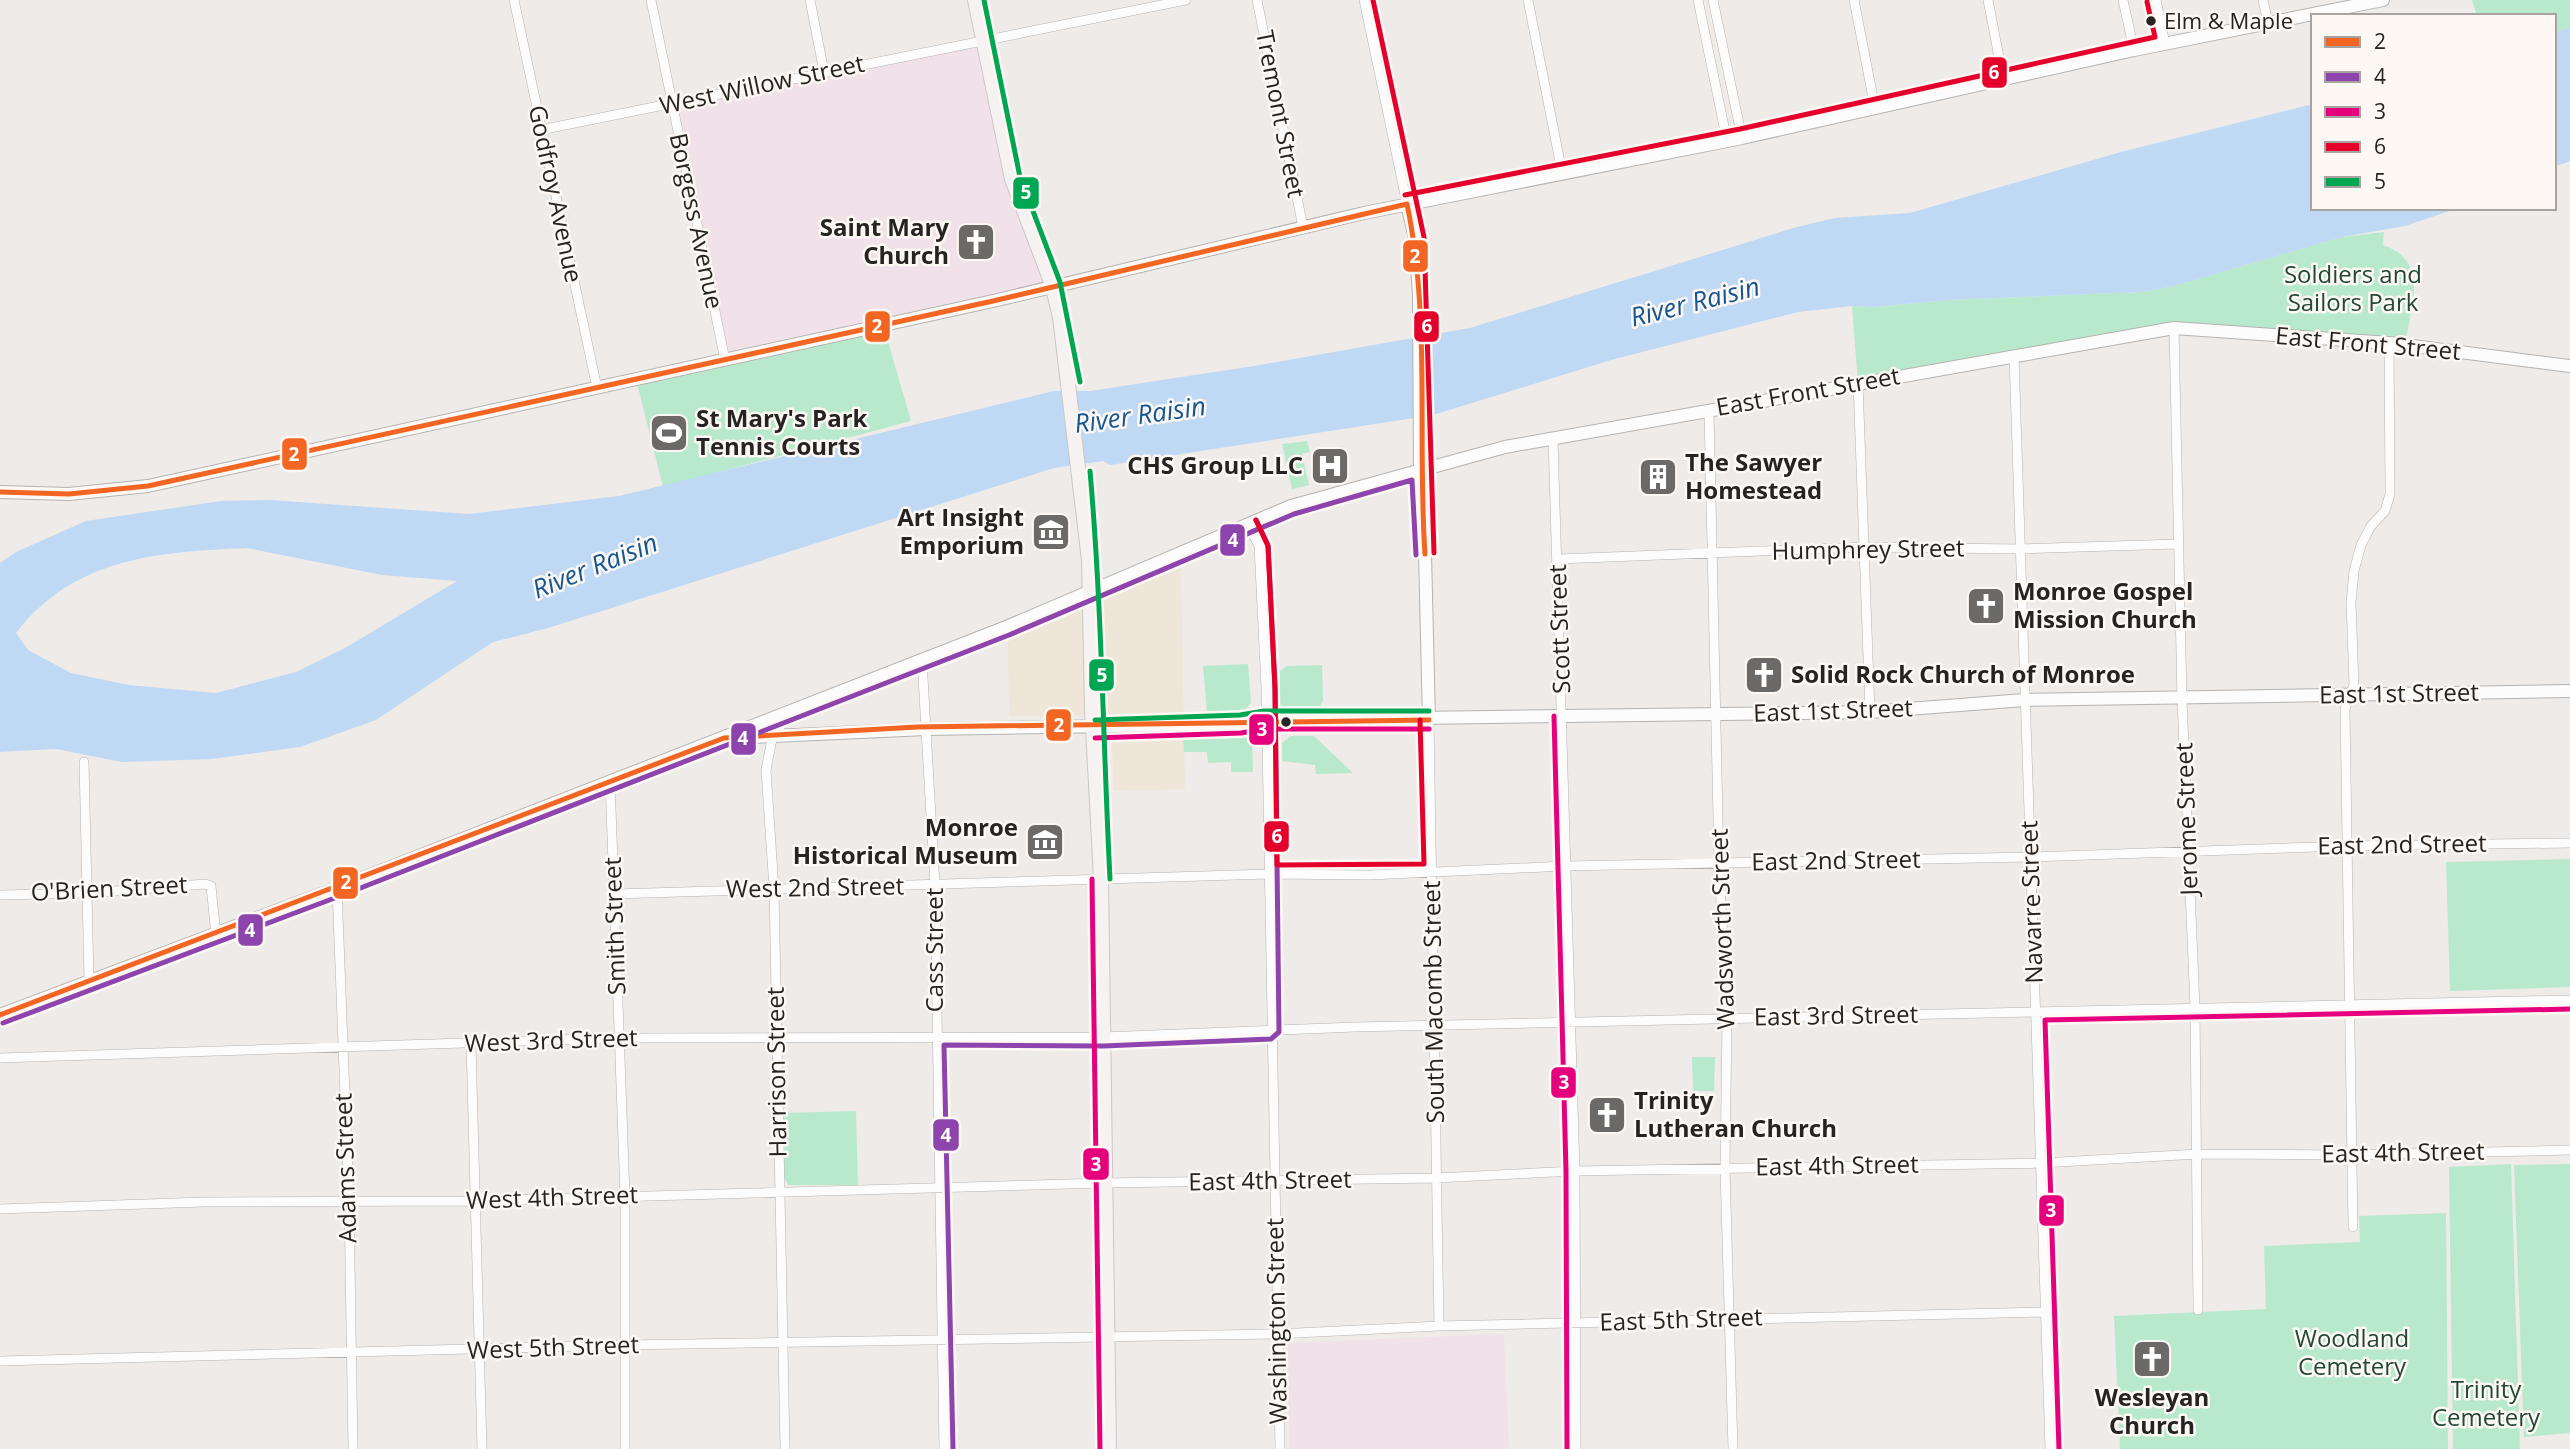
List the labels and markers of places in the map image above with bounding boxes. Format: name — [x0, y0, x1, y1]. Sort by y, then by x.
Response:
place label: Elm & Maple — [2164, 5, 2293, 35]
marker: Elm & Maple — [2144, 14, 2158, 28]
place label: Saint Mary Church — [820, 210, 949, 271]
church icon: Saint Mary Church — [955, 221, 997, 263]
place label: St Mary's Park Tennis Courts — [696, 401, 868, 462]
sports icon: St Mary's Park Tennis Courts — [648, 412, 690, 454]
hospital icon: CHS Group LLC — [1309, 445, 1351, 487]
place label: The Sawyer Homestead — [1685, 445, 1822, 506]
place label: CHS Group LLC — [1127, 448, 1303, 481]
building icon: The Sawyer Homestead — [1637, 456, 1679, 498]
place label: Art Insight Emporium — [897, 500, 1024, 561]
museum icon: Art Insight Emporium — [1030, 511, 1072, 553]
place label: Monroe Gospel Mission Church — [2013, 574, 2197, 635]
church icon: Monroe Gospel Mission Church — [1965, 585, 2007, 627]
church icon: Solid Rock Church of Monroe — [1743, 654, 1785, 696]
place label: Solid Rock Church of Monroe — [1791, 657, 2135, 690]
unlabelled marker — [1279, 715, 1293, 729]
place label: Monroe Historical Museum — [793, 810, 1018, 871]
museum icon: Monroe Historical Museum — [1024, 821, 1066, 863]
place label: Trinity Lutheran Church — [1634, 1083, 1837, 1144]
church icon: Trinity Lutheran Church — [1586, 1094, 1628, 1136]
church icon: Wesleyan Church — [2131, 1338, 2173, 1380]
place label: Wesleyan Church — [2095, 1380, 2209, 1441]

